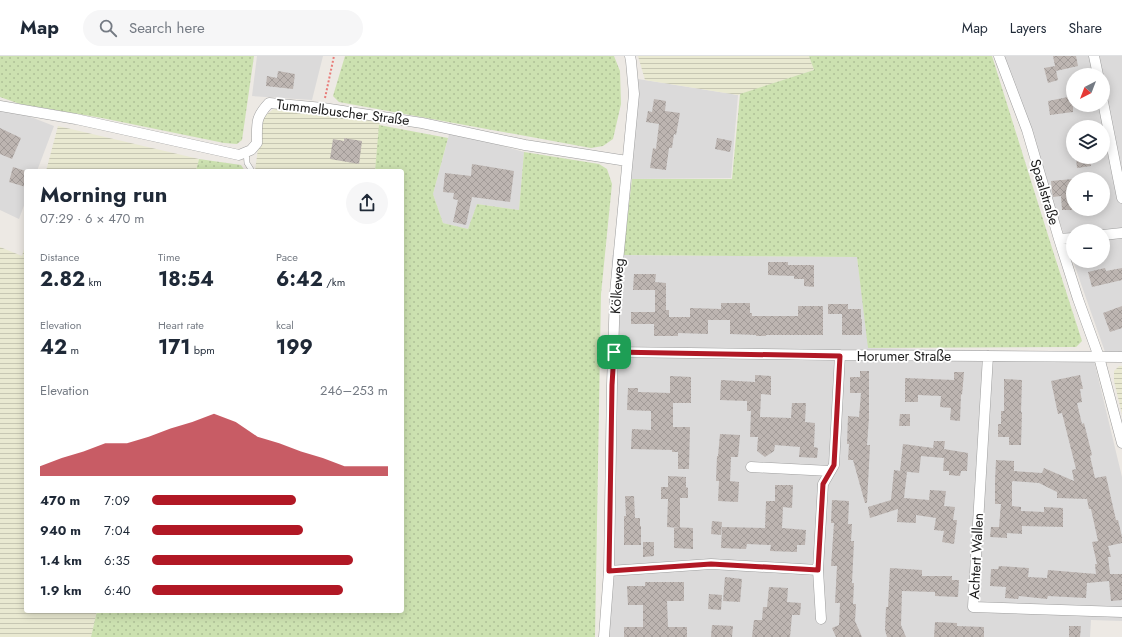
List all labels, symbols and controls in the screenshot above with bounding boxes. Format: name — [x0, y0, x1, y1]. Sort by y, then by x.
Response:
search box — [83, 10, 363, 46]
text: Map — [20, 14, 59, 41]
icon: search — [97, 17, 119, 39]
text: Search here — [129, 17, 205, 39]
text: Map — [962, 18, 988, 38]
text: Layers — [1010, 18, 1046, 38]
text: Share — [1068, 18, 1102, 38]
north arrow — [1066, 68, 1110, 112]
map controls — [1066, 68, 1110, 268]
street label: Tummelbuscher Straße — [275, 94, 411, 130]
button: layers — [1066, 120, 1110, 164]
street label: Spaalstraße — [1025, 157, 1065, 227]
button: + — [1066, 172, 1110, 216]
text: Morning run — [40, 178, 167, 210]
button: share — [346, 182, 388, 224]
text: 07:29 · 6 × 470 m — [40, 209, 144, 228]
button: − — [1066, 224, 1110, 268]
text: Distance — [40, 249, 79, 265]
text: Time — [158, 249, 180, 265]
text: Pace — [276, 249, 298, 265]
street label: Kölkeweg — [605, 257, 629, 315]
text: 2.82 — [40, 265, 85, 294]
text: 18:54 — [158, 265, 214, 294]
text: 6:42 — [276, 265, 323, 294]
text: km — [85, 274, 102, 290]
text: /km — [323, 274, 345, 290]
text: Elevation — [40, 317, 82, 333]
text: Heart rate — [158, 317, 204, 333]
text: kcal — [276, 317, 294, 333]
text: 42 — [40, 333, 67, 362]
text: 171 — [158, 333, 190, 362]
text: 199 — [276, 333, 313, 362]
pin — [597, 335, 631, 369]
icon: arrive — [603, 341, 625, 363]
text: m — [67, 342, 79, 358]
text: bpm — [190, 342, 215, 358]
street label: Horumer Straße — [857, 346, 951, 366]
text: Elevation — [40, 381, 89, 400]
text: 246–253 m — [320, 381, 388, 400]
text: 470 m — [40, 491, 80, 510]
text: 7:09 — [104, 491, 130, 510]
street label: Achtert Wallen — [964, 512, 988, 600]
text: 940 m — [40, 521, 81, 540]
text: 7:04 — [104, 521, 130, 540]
text: 1.4 km — [40, 551, 82, 570]
text: 6:35 — [104, 551, 130, 570]
text: 1.9 km — [40, 581, 82, 600]
text: 6:40 — [104, 581, 131, 600]

